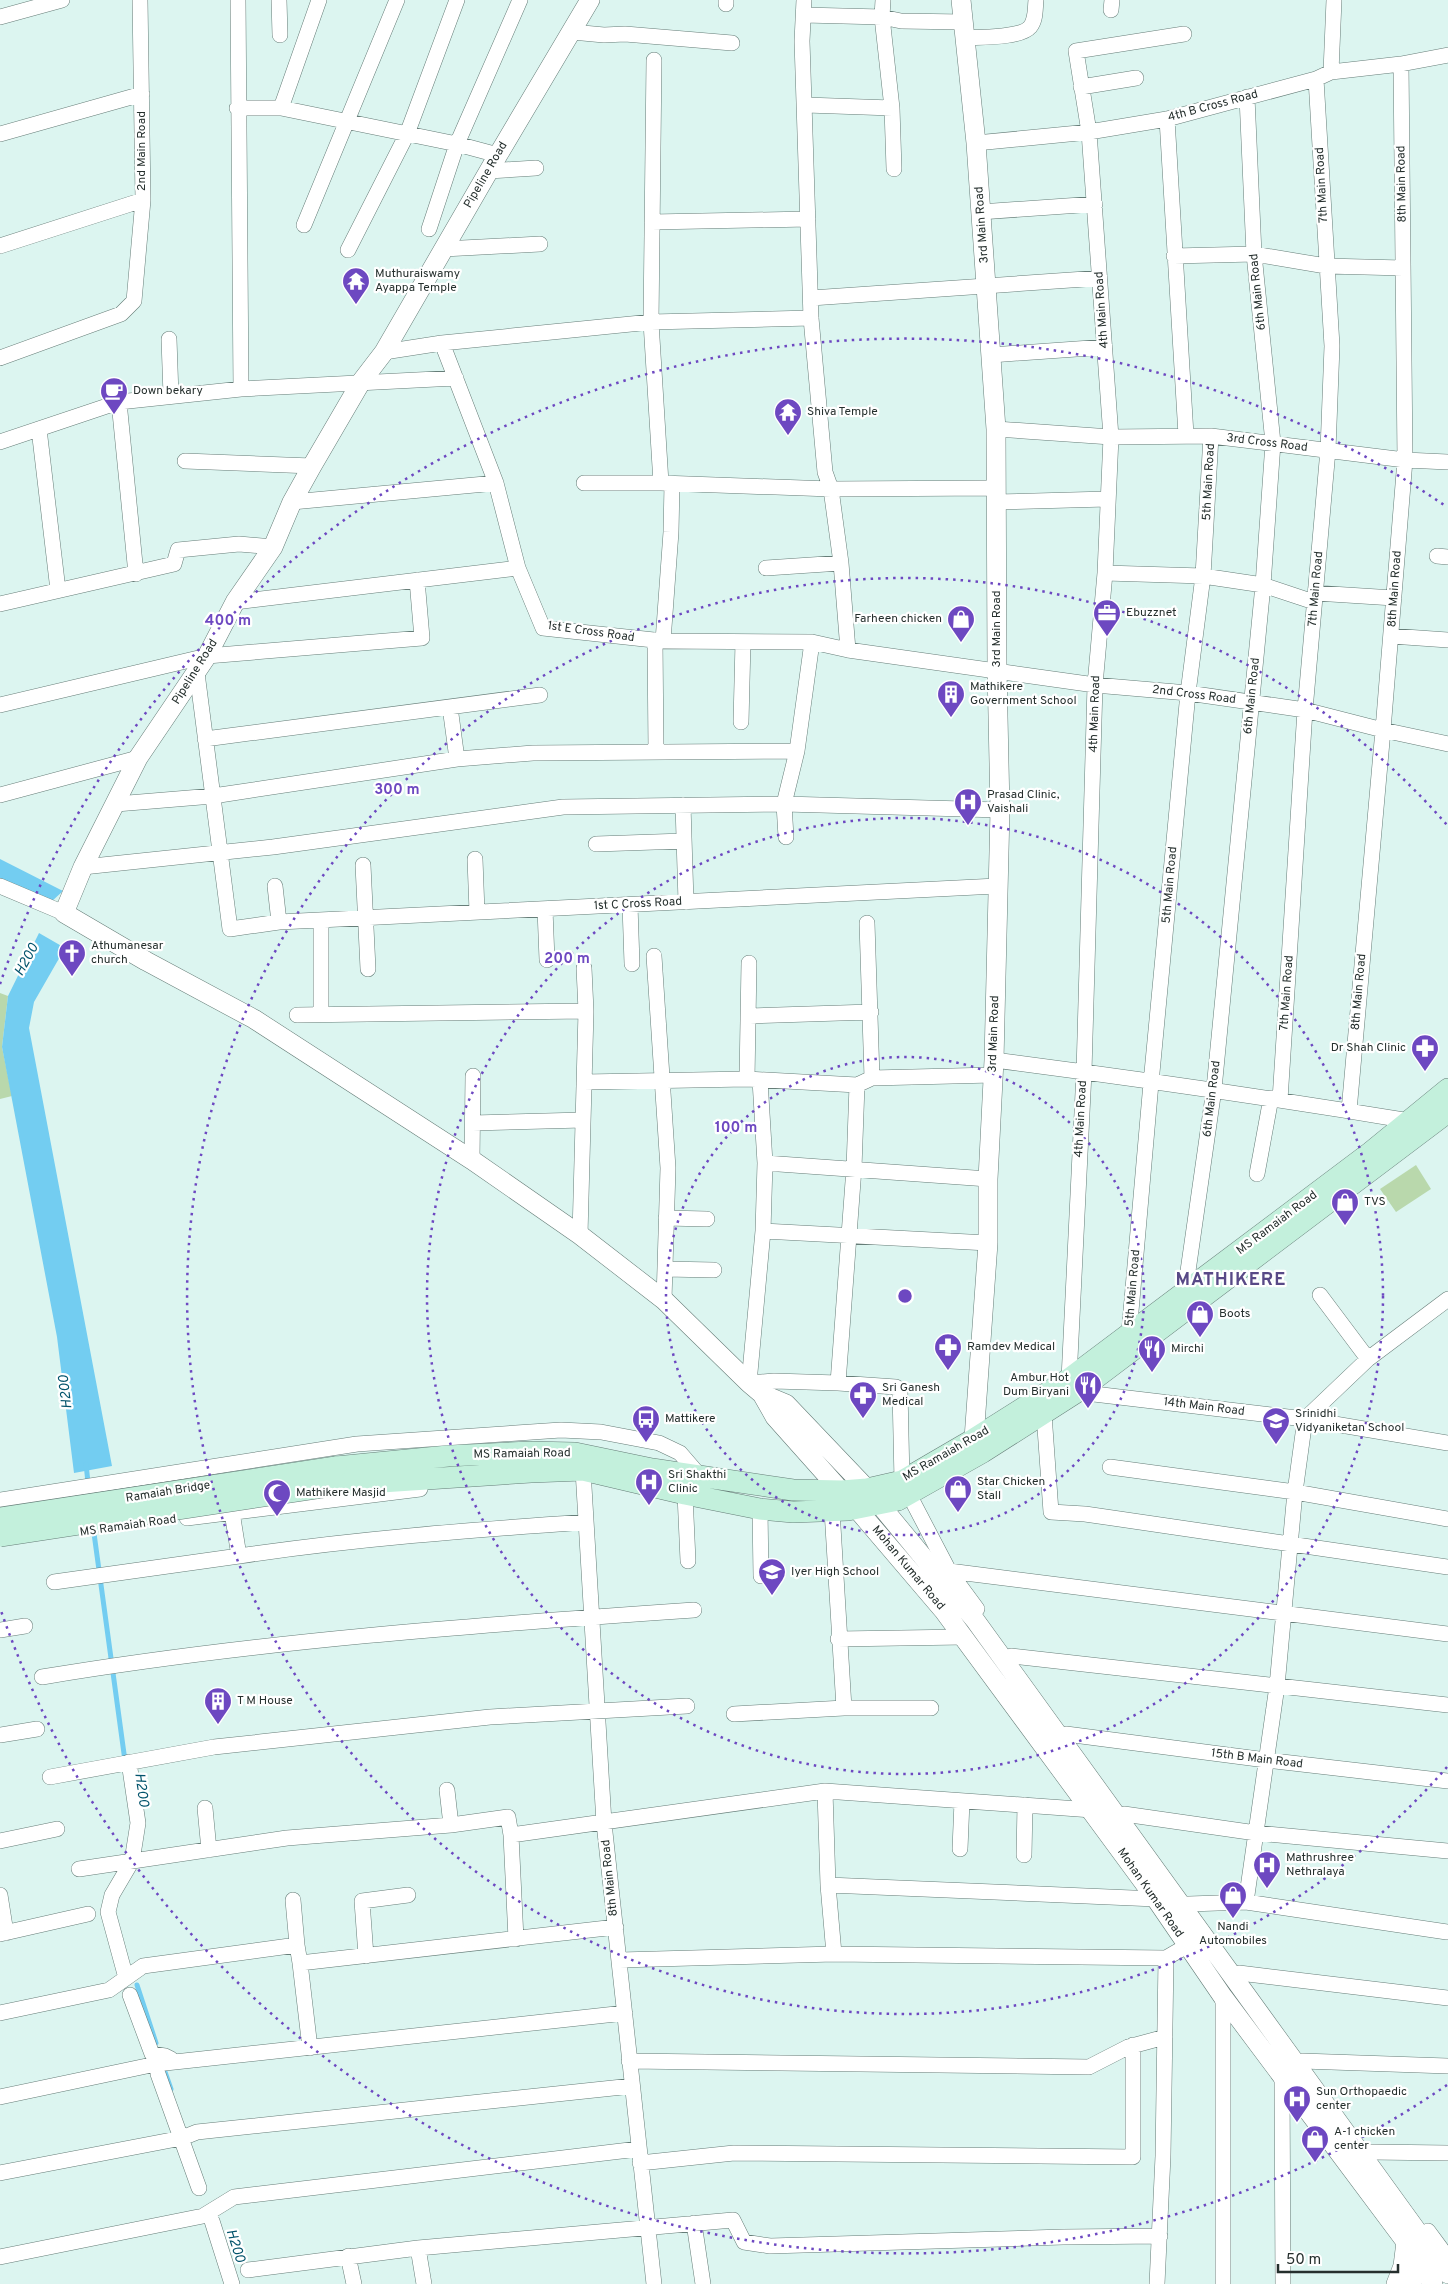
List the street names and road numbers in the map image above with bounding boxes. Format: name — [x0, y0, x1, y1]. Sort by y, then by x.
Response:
street label: 4th B Cross Road — [1166, 86, 1260, 126]
street label: 2nd Main Road — [134, 111, 150, 191]
street label: Pipeline Road — [461, 139, 511, 211]
street label: 8th Main Road — [1393, 145, 1411, 223]
street label: 7th Main Road — [1312, 147, 1332, 223]
street label: 3rd Main Road — [971, 186, 993, 264]
street label: 6th Main Road — [1246, 253, 1270, 331]
street label: 4th Main Road — [1091, 271, 1113, 349]
street label: 3rd Cross Road — [1225, 430, 1309, 456]
street label: 5th Main Road — [1199, 443, 1219, 521]
street label: 8th Main Road — [1384, 550, 1406, 628]
street label: 7th Main Road — [1305, 551, 1327, 627]
street label: 3rd Main Road — [989, 590, 1005, 668]
street label: 1st E Cross Road — [546, 618, 636, 646]
street label: Pipeline Road — [169, 636, 221, 708]
street label: 6th Main Road — [1240, 657, 1264, 735]
street label: 4th Main Road — [1086, 675, 1104, 753]
street label: 2nd Cross Road — [1151, 682, 1237, 708]
street label: 5th Main Road — [1159, 846, 1181, 924]
street label: 1st C Cross Road — [594, 894, 682, 914]
street label: 8th Main Road — [1348, 953, 1370, 1031]
street label: 7th Main Road — [1276, 955, 1298, 1031]
street label: 3rd Main Road — [985, 995, 1003, 1073]
street label: 6th Main Road — [1199, 1060, 1225, 1138]
street label: 4th Main Road — [1071, 1080, 1091, 1158]
street label: MS Ramaiah Road — [1233, 1187, 1321, 1259]
street label: 5th Main Road — [1122, 1249, 1144, 1327]
street label: 14th Main Road — [1163, 1394, 1245, 1420]
street label: MS Ramaiah Road — [900, 1423, 992, 1485]
street label: MS Ramaiah Road — [473, 1445, 571, 1463]
street label: Ramaiah Bridge — [125, 1477, 211, 1507]
street label: MS Ramaiah Road — [79, 1511, 177, 1541]
street label: Mohan Kumar Road — [868, 1522, 948, 1614]
street label: 15th B Main Road — [1210, 1745, 1304, 1773]
street label: 8th Main Road — [598, 1839, 622, 1917]
street label: Mohan Kumar Road — [1113, 1845, 1187, 1941]

